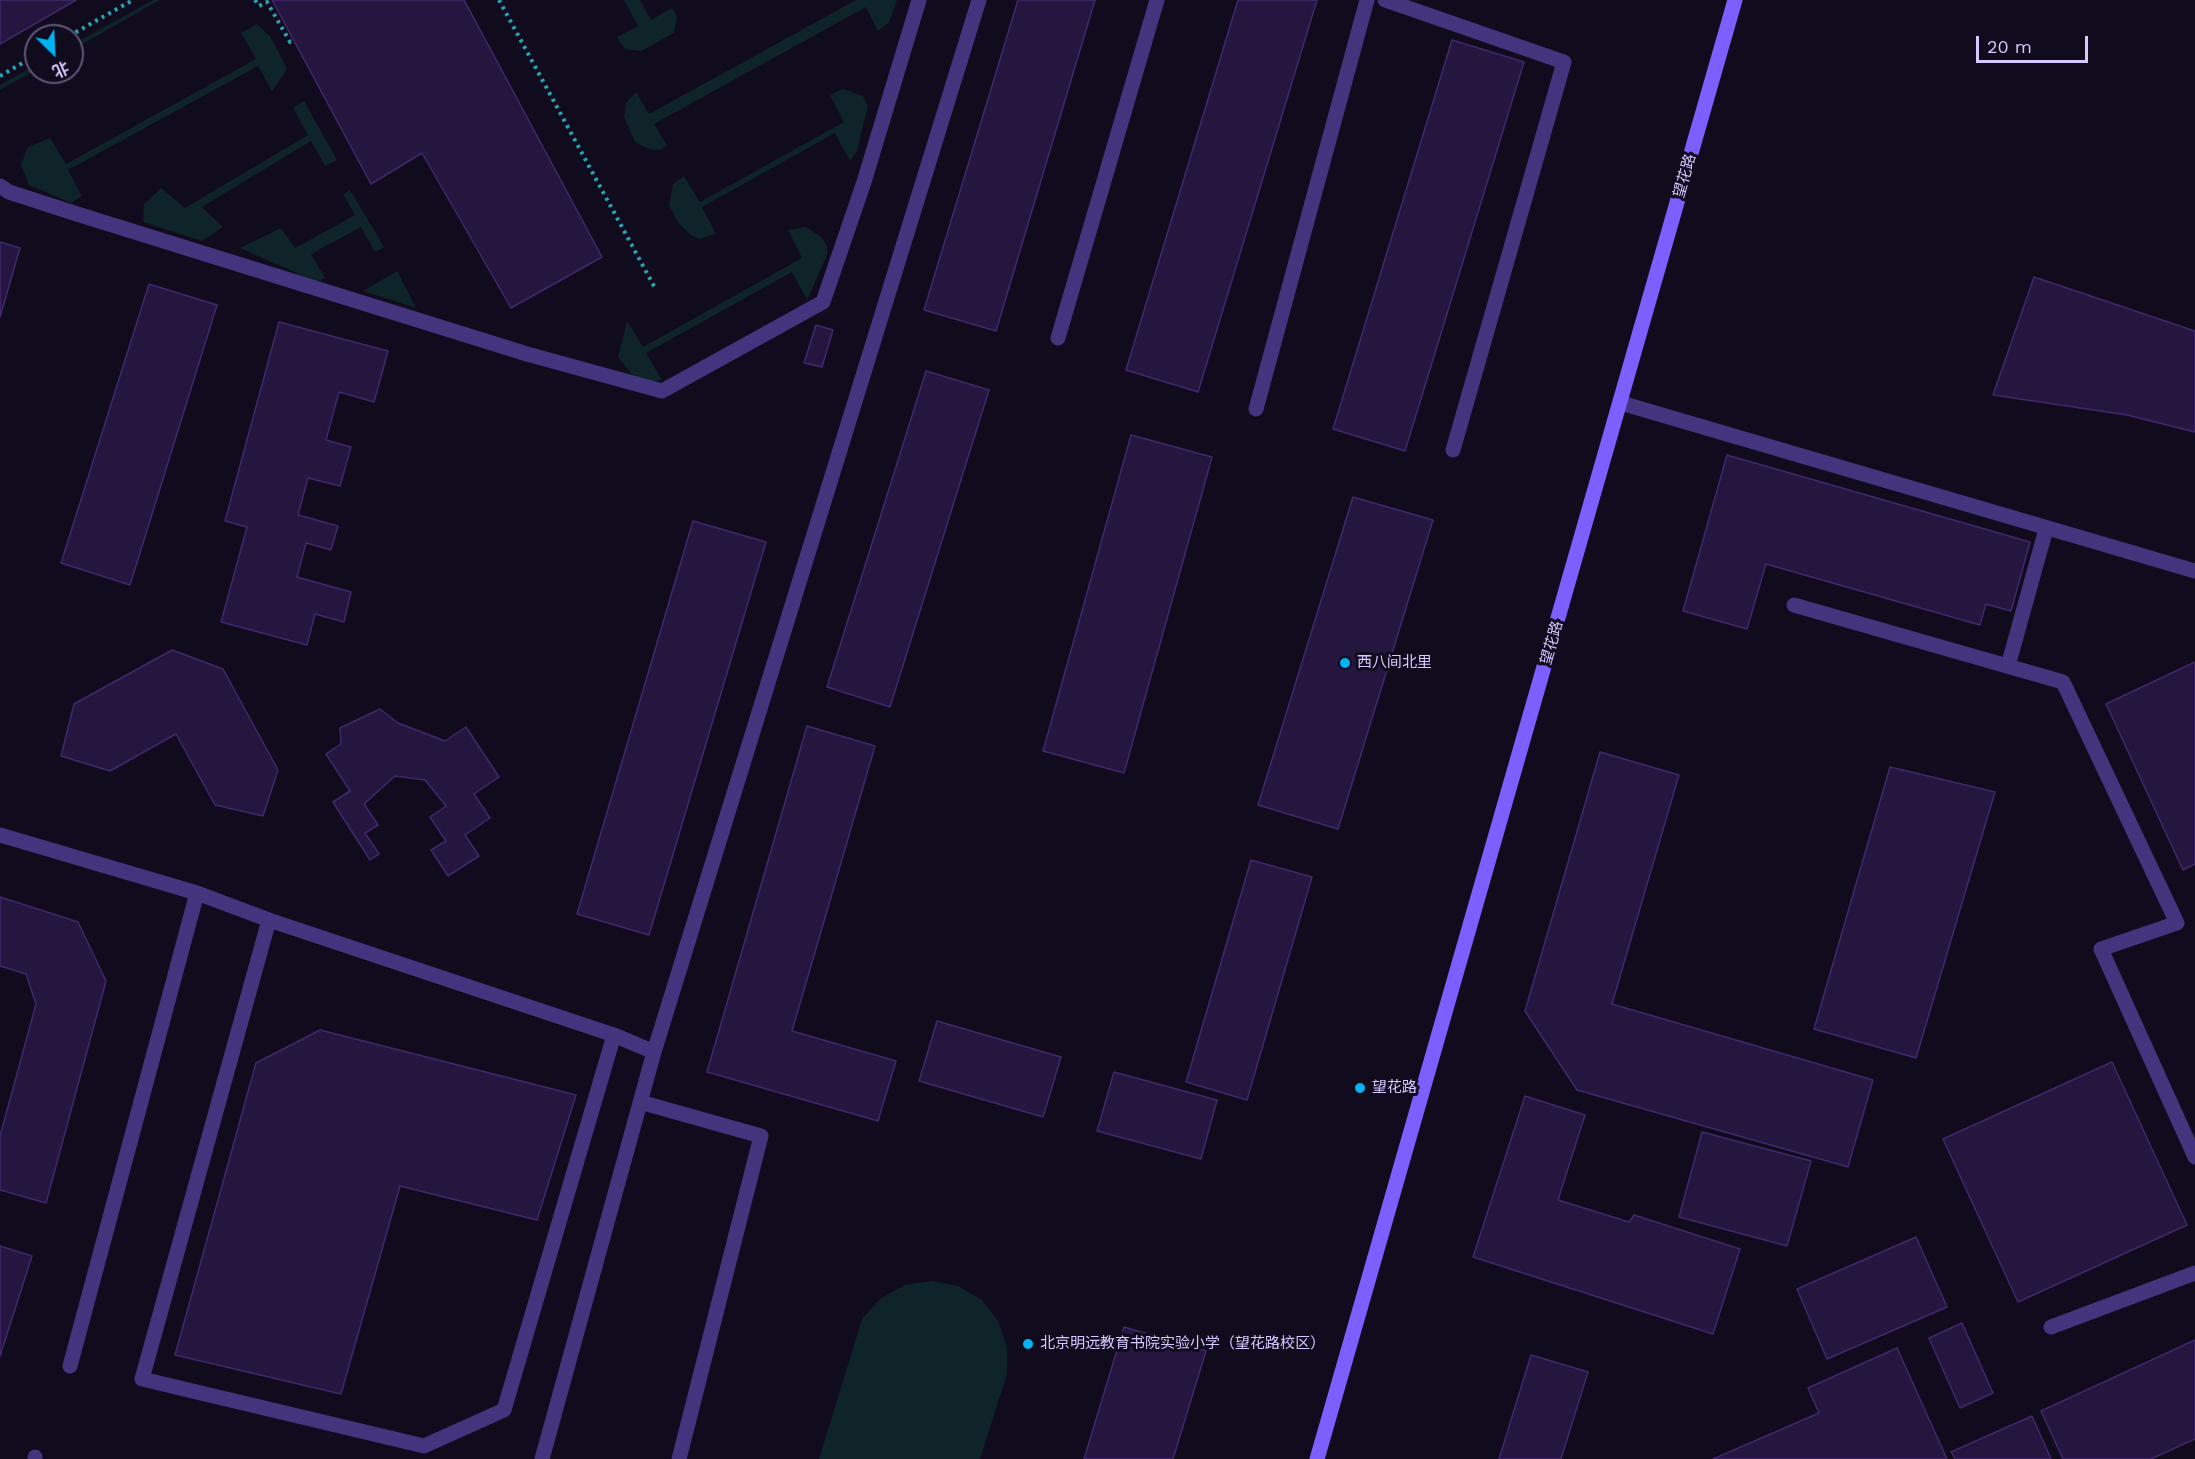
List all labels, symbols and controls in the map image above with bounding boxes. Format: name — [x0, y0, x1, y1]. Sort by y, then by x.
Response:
north arrow — [24, 24, 84, 84]
scale bar — [1979, 24, 2092, 62]
text: 20 m — [1987, 36, 2032, 57]
text: 北 — [50, 57, 72, 81]
street label: 望花路 — [1670, 152, 1700, 200]
street label: 望花路 — [1537, 619, 1567, 667]
place label: 西八间北里 — [1357, 654, 1432, 672]
marker: 西八间北里 — [1338, 656, 1352, 670]
place label: 望花路 — [1372, 1079, 1417, 1097]
marker: 望花路 — [1353, 1081, 1367, 1095]
place label: 北京明远教育书院实验小学（望花路校区） — [1040, 1335, 1325, 1353]
marker: 北京明远教育书院实验小学（望花路校区） — [1021, 1337, 1035, 1351]

